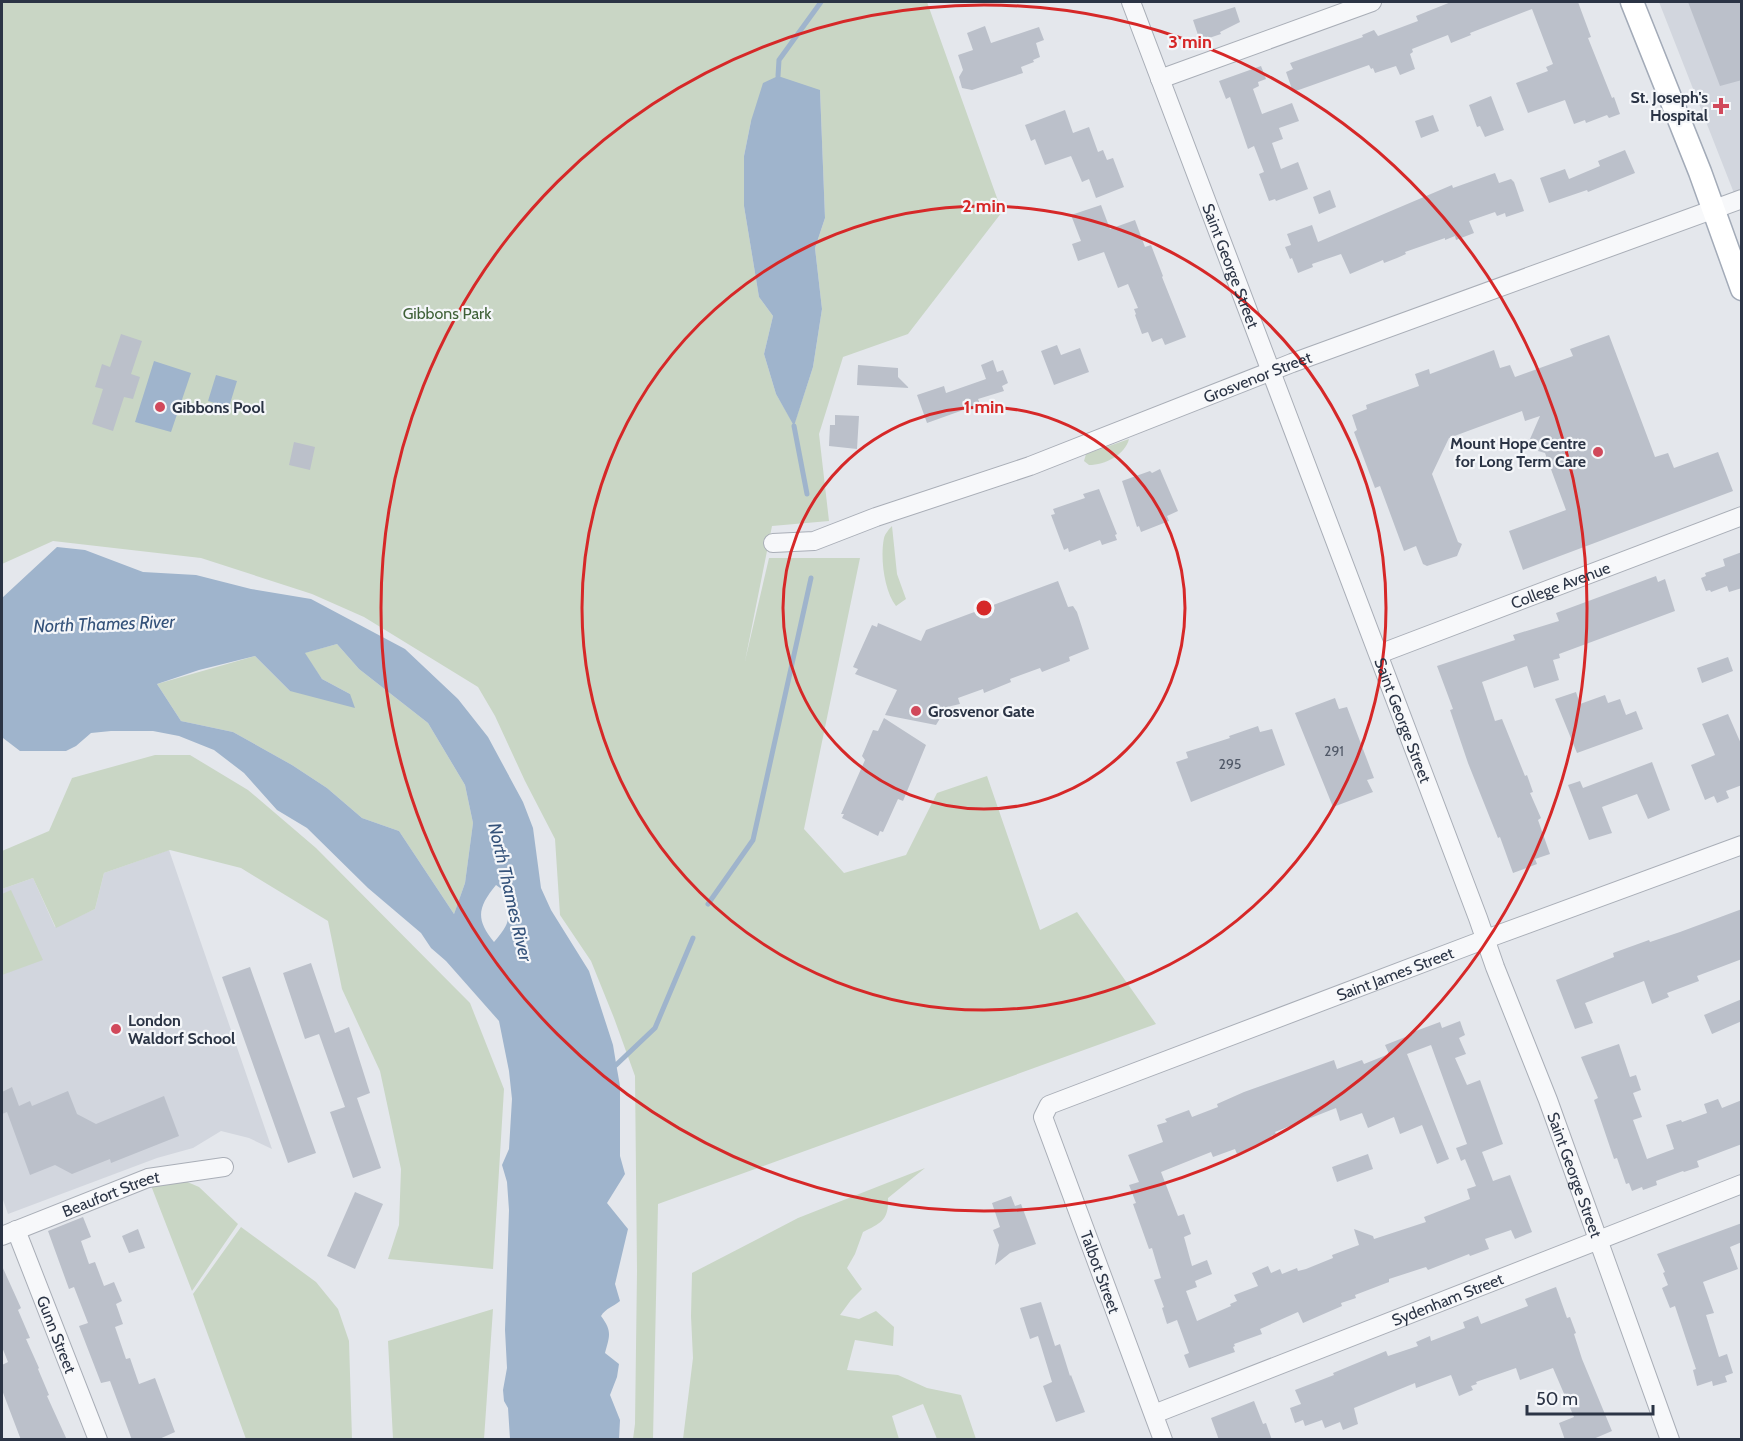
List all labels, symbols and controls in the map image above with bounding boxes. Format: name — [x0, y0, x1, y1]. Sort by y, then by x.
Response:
text: 3 min — [1168, 31, 1212, 53]
place label: St. Joseph's Hospital — [1631, 88, 1708, 125]
marker: St. Joseph's Hospital — [1712, 97, 1730, 115]
text: 2 min — [962, 195, 1006, 217]
street label: Saint George Street — [1199, 201, 1263, 331]
park label: Gibbons Park — [403, 304, 492, 323]
street label: Grosvenor Street — [1201, 347, 1315, 406]
text: 1 min — [964, 396, 1004, 418]
place label: Gibbons Pool — [172, 398, 265, 417]
marker: Gibbons Pool — [153, 400, 167, 414]
place label: Mount Hope Centre for Long Term Care — [1450, 434, 1586, 471]
marker: Mount Hope Centre for Long Term Care — [1591, 445, 1605, 459]
street label: College Avenue — [1508, 558, 1613, 613]
centre of rings — [974, 598, 994, 618]
water label: North Thames River — [33, 610, 177, 637]
street label: Saint George Street — [1371, 655, 1436, 786]
place label: Grosvenor Gate — [928, 702, 1035, 721]
marker: Grosvenor Gate — [909, 704, 923, 718]
house number: 291 — [1324, 742, 1344, 760]
house number: 295 — [1219, 755, 1241, 773]
water label: North Thames River — [483, 821, 537, 965]
street label: Saint James Street — [1334, 943, 1457, 1004]
place label: London Waldorf School — [128, 1011, 235, 1048]
marker: London Waldorf School — [109, 1022, 123, 1036]
street label: Saint George Street — [1544, 1109, 1606, 1241]
street label: Beaufort Street — [59, 1167, 161, 1221]
street label: Talbot Street — [1076, 1228, 1124, 1317]
street label: Sydenham Street — [1389, 1269, 1506, 1330]
street label: Gunn Street — [33, 1293, 81, 1376]
scale bar — [1527, 1378, 1653, 1416]
text: 50 m — [1536, 1388, 1578, 1410]

